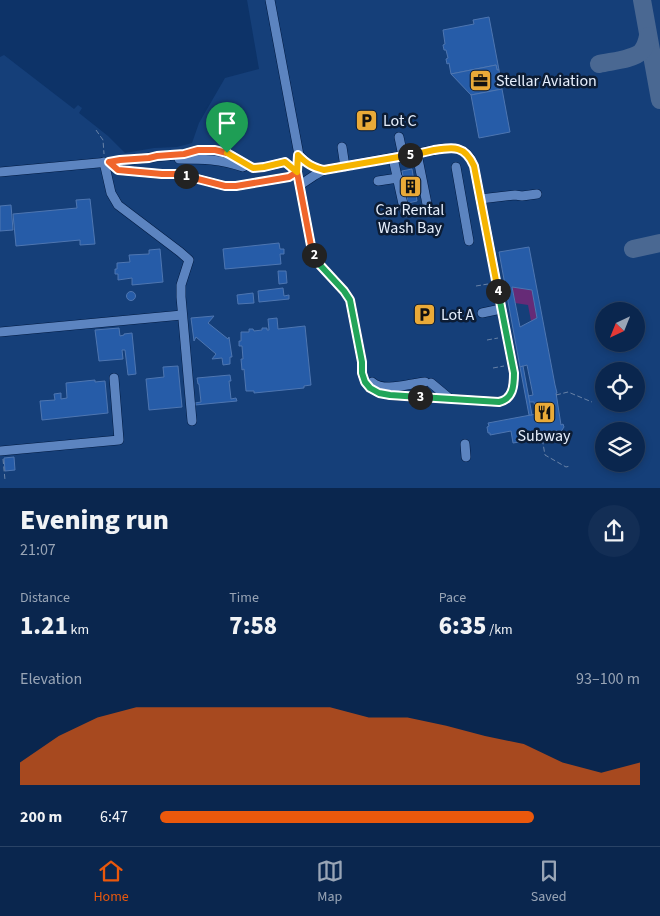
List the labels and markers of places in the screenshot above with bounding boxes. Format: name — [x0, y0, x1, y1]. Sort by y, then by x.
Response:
office icon: Stellar Aviation — [468, 69, 492, 93]
place label: Stellar Aviation — [496, 70, 597, 92]
pin — [206, 102, 248, 153]
parking icon: Lot C — [355, 109, 379, 133]
place label: Lot C — [383, 110, 417, 132]
pin: 5 — [398, 142, 422, 168]
pin: 1 — [174, 164, 198, 188]
building icon: Car Rental Wash Bay — [398, 174, 422, 198]
place label: Car Rental Wash Bay — [376, 199, 444, 239]
pin: 2 — [302, 242, 326, 268]
pin: 4 — [486, 278, 510, 304]
parking icon: Lot A — [413, 303, 437, 327]
place label: Lot A — [441, 304, 475, 326]
pin: 3 — [408, 384, 432, 410]
restaurant icon: Subway — [532, 400, 556, 424]
place label: Subway — [518, 425, 571, 447]

